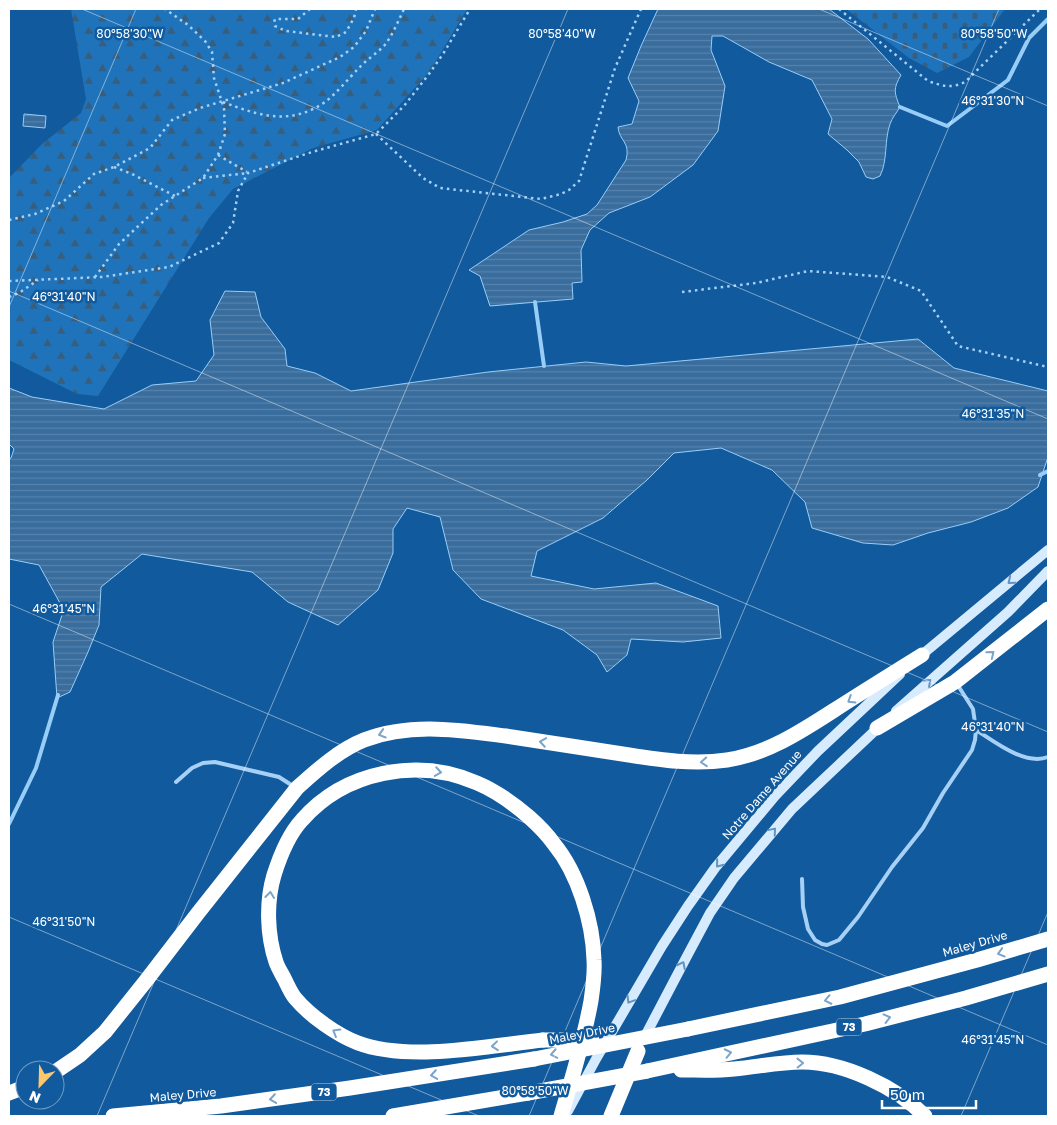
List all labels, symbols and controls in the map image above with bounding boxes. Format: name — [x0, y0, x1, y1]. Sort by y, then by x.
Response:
text: 80°58'30"W — [96, 26, 164, 41]
text: 80°58'40"W — [528, 26, 596, 41]
text: 80°58'50"W — [960, 26, 1028, 41]
text: 46°31'30"N — [961, 93, 1025, 108]
text: 46°31'40"N — [32, 289, 96, 304]
text: 46°31'35"N — [962, 406, 1024, 421]
one-way arrow — [1008, 576, 1017, 584]
text: 46°31'45"N — [33, 601, 95, 616]
one-way arrow — [985, 652, 994, 660]
one-way arrow — [923, 679, 932, 688]
one-way arrow — [847, 693, 856, 703]
text: 46°31'40"N — [961, 719, 1025, 734]
one-way arrow — [378, 729, 386, 739]
one-way arrow — [538, 737, 547, 747]
street label: Notre Dame Avenue — [719, 747, 805, 843]
one-way arrow — [699, 756, 707, 767]
one-way arrow — [434, 766, 442, 777]
one-way arrow — [768, 827, 777, 836]
one-way arrow — [716, 858, 725, 868]
one-way arrow — [264, 890, 275, 898]
text: 46°31'50"N — [33, 914, 95, 929]
street label: Maley Drive — [941, 927, 1009, 960]
one-way arrow — [998, 947, 1006, 957]
one-way arrow — [676, 961, 686, 970]
one-way arrow — [823, 994, 832, 1005]
one-way arrow — [627, 995, 637, 1004]
one-way arrow — [882, 1013, 891, 1024]
road number: 73 — [836, 1019, 862, 1036]
street label: Maley Drive — [548, 1020, 616, 1047]
one-way arrow — [333, 1028, 342, 1038]
text: 46°31'45"N — [962, 1032, 1024, 1047]
one-way arrow — [491, 1040, 499, 1051]
one-way arrow — [550, 1049, 559, 1059]
one-way arrow — [724, 1049, 733, 1059]
one-way arrow — [796, 1058, 804, 1068]
north arrow — [15, 1060, 65, 1110]
one-way arrow — [429, 1069, 438, 1079]
scale bar — [882, 1078, 976, 1110]
text: 80°58'50"W — [501, 1083, 569, 1098]
street label: Maley Drive — [149, 1084, 217, 1105]
road number: 73 — [312, 1084, 336, 1100]
text: 50 m — [890, 1085, 925, 1103]
text: N — [27, 1088, 43, 1107]
one-way arrow — [269, 1093, 277, 1104]

